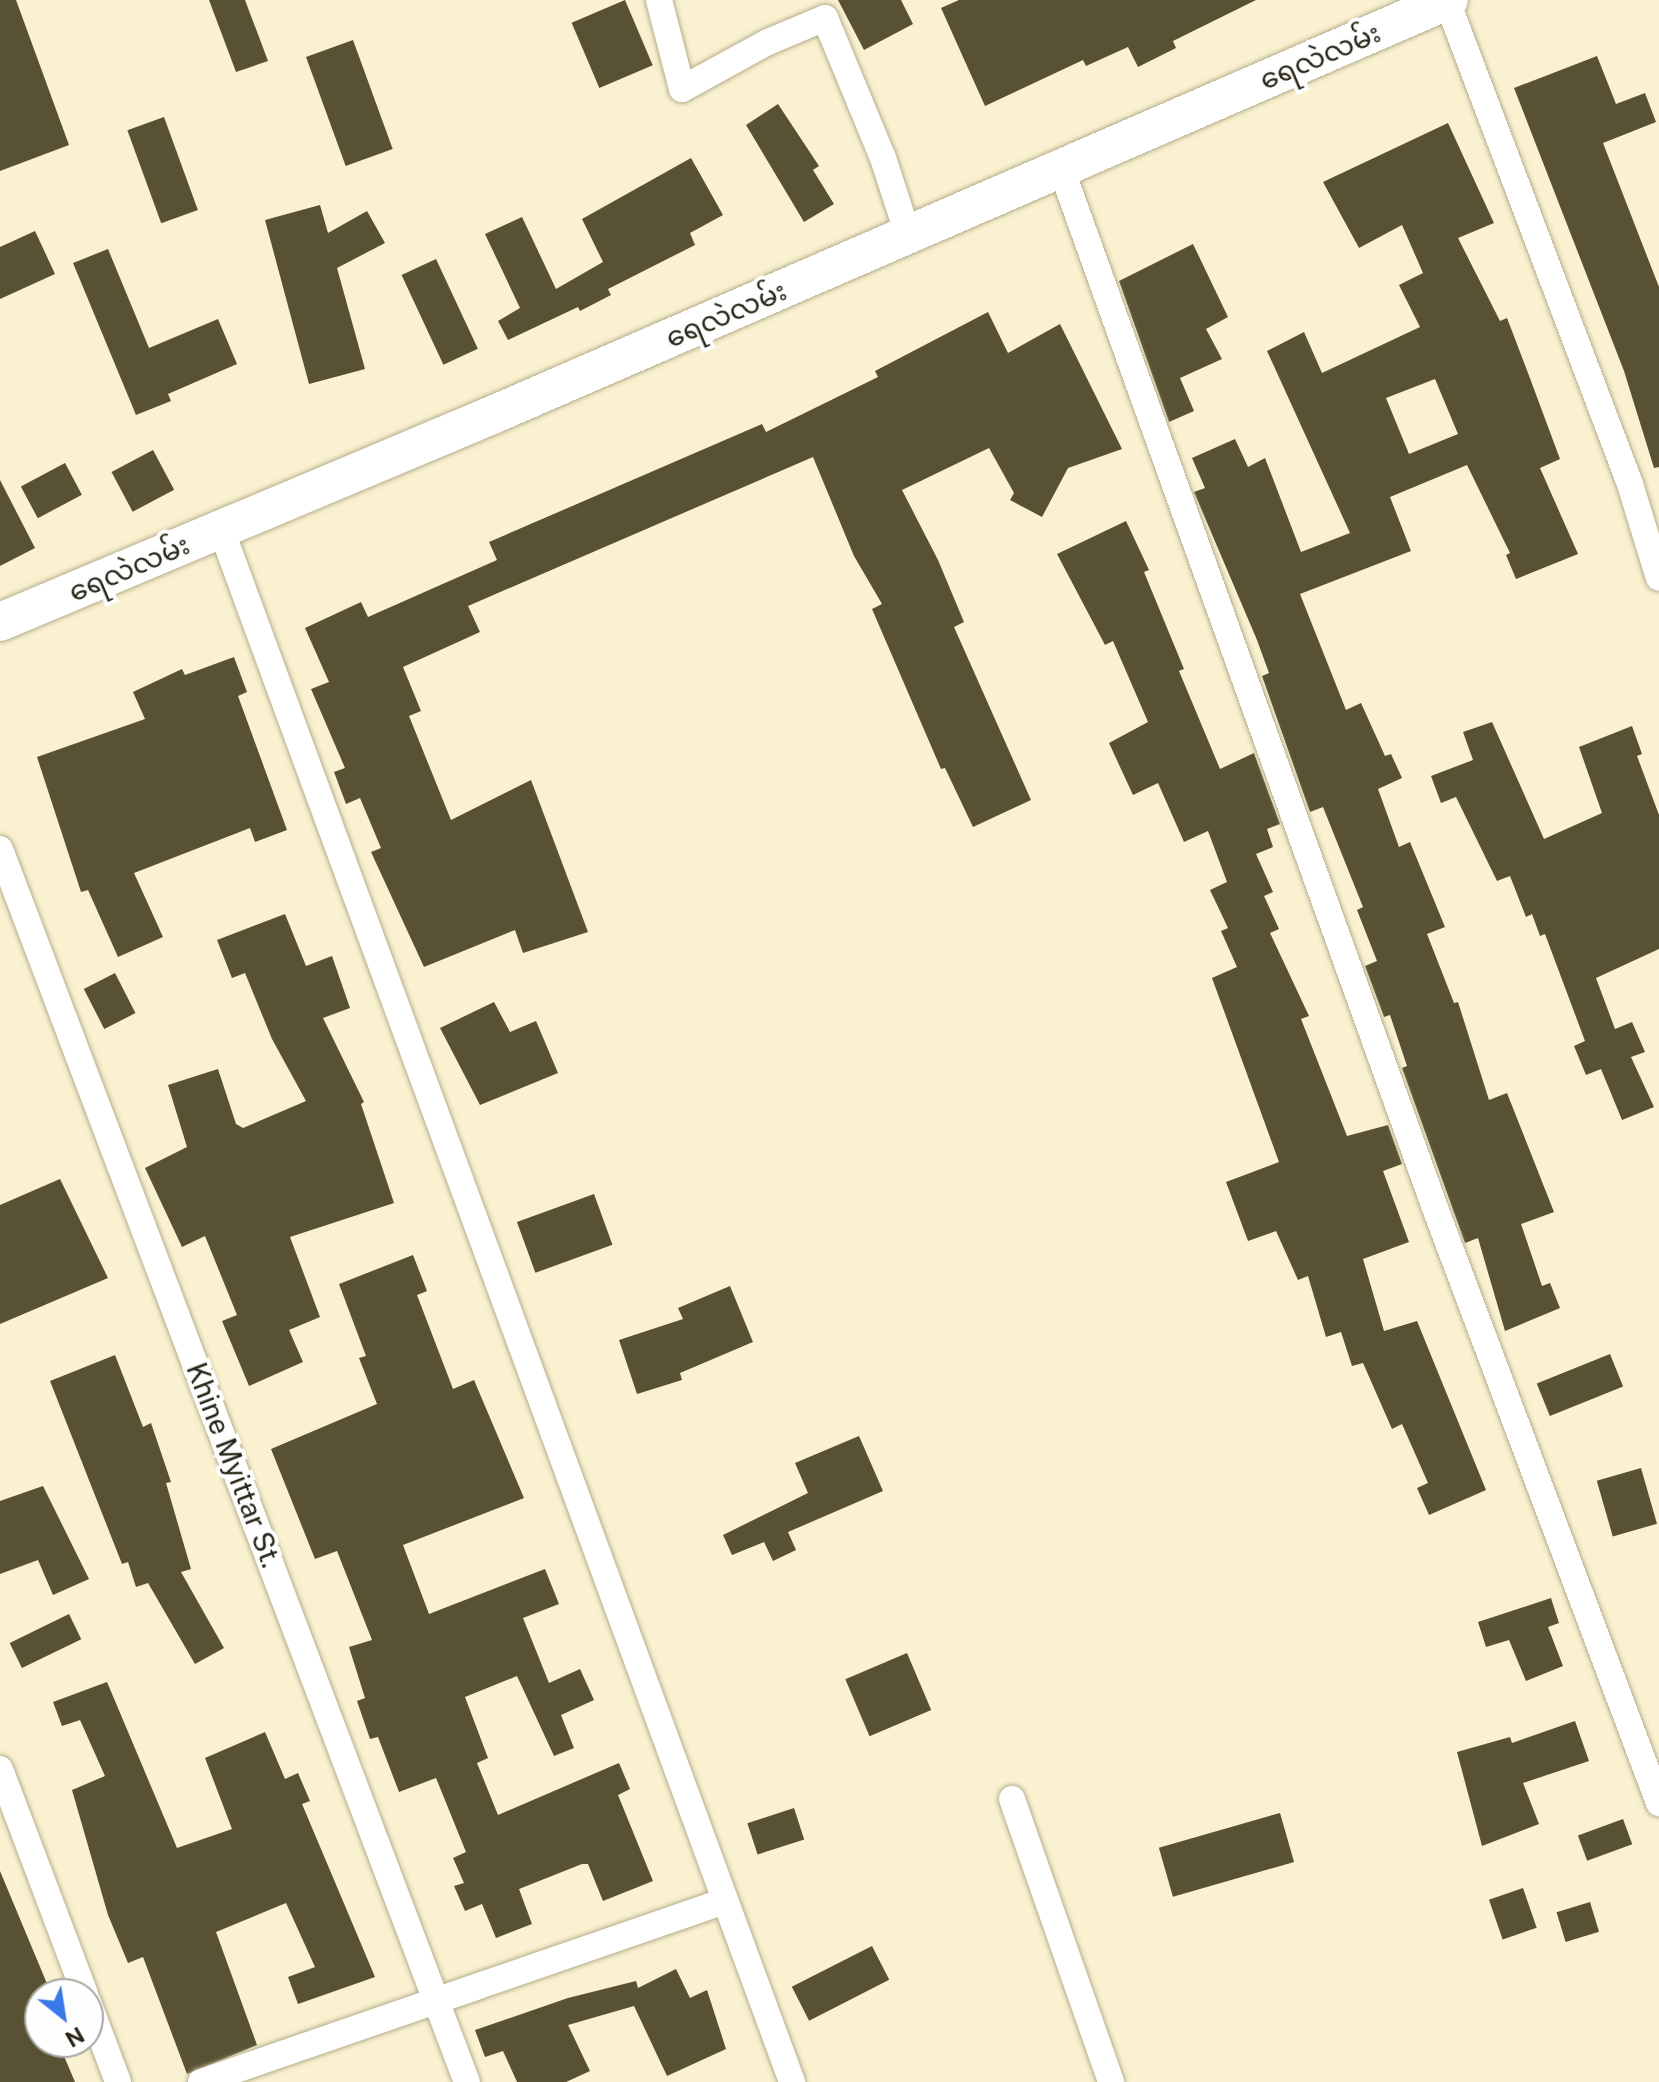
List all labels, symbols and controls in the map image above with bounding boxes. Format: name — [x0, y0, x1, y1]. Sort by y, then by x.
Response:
street label: ရေလဲလမ်း — [1254, 15, 1386, 97]
street label: ရေလဲလမ်း — [660, 273, 792, 355]
street label: ရေလဲလမ်း — [63, 527, 195, 609]
street label: Khine Myittar St. — [179, 1358, 289, 1572]
north arrow — [24, 1978, 104, 2058]
text: N — [61, 2021, 89, 2053]

